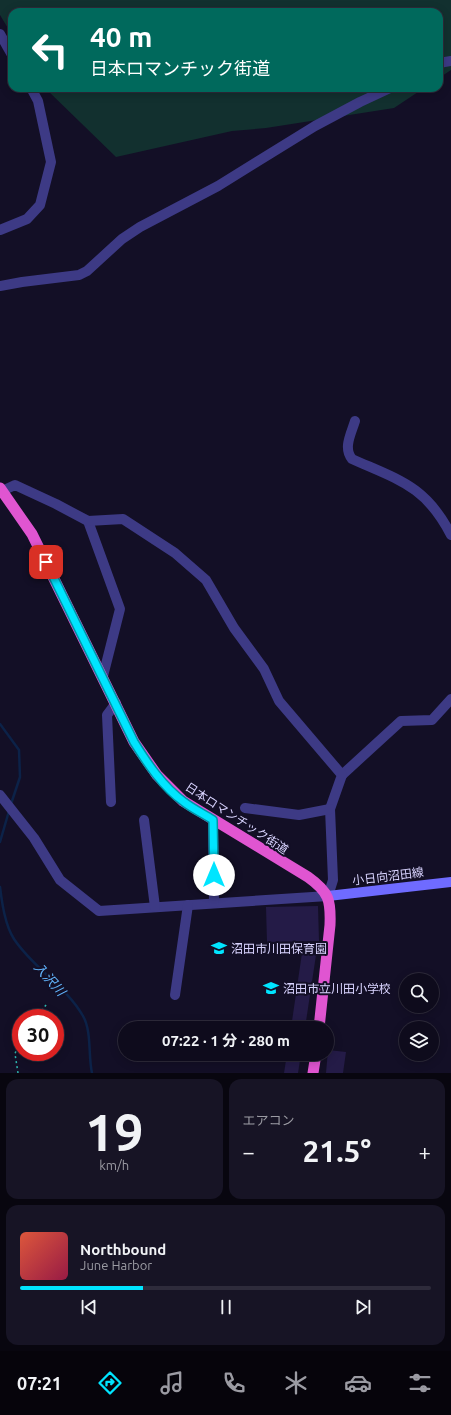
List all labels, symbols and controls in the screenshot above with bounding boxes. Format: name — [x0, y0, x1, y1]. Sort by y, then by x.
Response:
text: 40 m — [90, 21, 152, 52]
icon: left — [24, 24, 76, 76]
text: 日本ロマンチック街道 — [90, 58, 270, 78]
pin — [29, 545, 63, 579]
icon: arrive — [35, 551, 57, 573]
street label: 日本ロマンチック街道 — [183, 780, 291, 856]
position arrow — [193, 854, 235, 896]
street label: 小日向沼田線 — [351, 865, 425, 887]
school or university icon: 沼田市川田保育園 — [210, 939, 228, 957]
place label: 沼田市川田保育園 — [231, 942, 327, 955]
water label: 入沢川 — [32, 960, 70, 1000]
map controls — [399, 973, 439, 1061]
button: search — [399, 973, 439, 1013]
school or university icon: 沼田市立川田小学校 — [262, 979, 280, 997]
place label: 沼田市立川田小学校 — [283, 982, 391, 995]
speed limit sign: 30 — [12, 1009, 64, 1061]
button: layers — [399, 1021, 439, 1061]
text: 07:22 · 1 分 · 280 m — [162, 1032, 290, 1049]
text: 19 — [85, 1103, 144, 1161]
text: エアコン — [243, 1113, 295, 1127]
text: 21.5° — [302, 1134, 371, 1168]
text: − — [243, 1139, 255, 1164]
text: + — [419, 1139, 431, 1164]
text: km/h — [99, 1158, 129, 1172]
text: Northbound — [80, 1241, 166, 1258]
text: June Harbor — [80, 1258, 152, 1272]
icon: previous — [78, 1296, 100, 1318]
icon: pause — [215, 1296, 237, 1318]
icon: next — [352, 1296, 374, 1318]
icon: directions — [96, 1369, 124, 1397]
icon: music — [158, 1369, 186, 1397]
icon: phone — [220, 1369, 248, 1397]
icon: climate — [282, 1369, 310, 1397]
icon: car — [344, 1369, 372, 1397]
icon: filters — [406, 1369, 434, 1397]
text: 07:21 — [17, 1373, 62, 1393]

